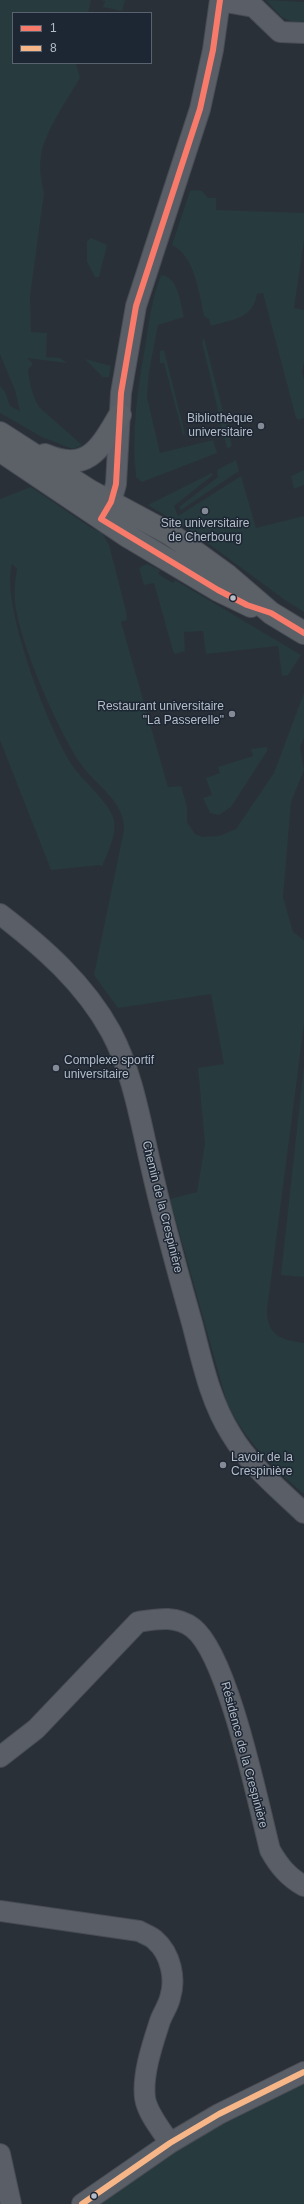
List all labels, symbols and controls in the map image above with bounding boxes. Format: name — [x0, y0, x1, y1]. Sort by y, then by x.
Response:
legend — [12, 12, 152, 64]
text: 1 — [50, 21, 57, 35]
text: 8 — [50, 41, 57, 55]
place label: Bibliothèque universitaire — [187, 412, 253, 440]
marker: Bibliothèque universitaire — [256, 421, 266, 431]
marker: Site universitaire de Cherbourg — [200, 506, 210, 516]
place label: Site universitaire de Cherbourg — [161, 517, 249, 545]
unlabelled marker — [228, 593, 238, 603]
place label: Restaurant universitaire "La Passerelle" — [97, 700, 224, 728]
marker: Restaurant universitaire "La Passerelle" — [227, 709, 237, 719]
place label: Complexe sportif universitaire — [64, 1054, 154, 1082]
marker: Complexe sportif universitaire — [51, 1063, 61, 1073]
street label: Chemin de la Crespinière — [139, 1140, 185, 1274]
place label: Lavoir de la Crespinière — [231, 1451, 293, 1479]
marker: Lavoir de la Crespinière — [218, 1460, 228, 1470]
street label: Résidence de la Crespinière — [218, 1680, 270, 1830]
unlabelled marker — [89, 2191, 99, 2201]

